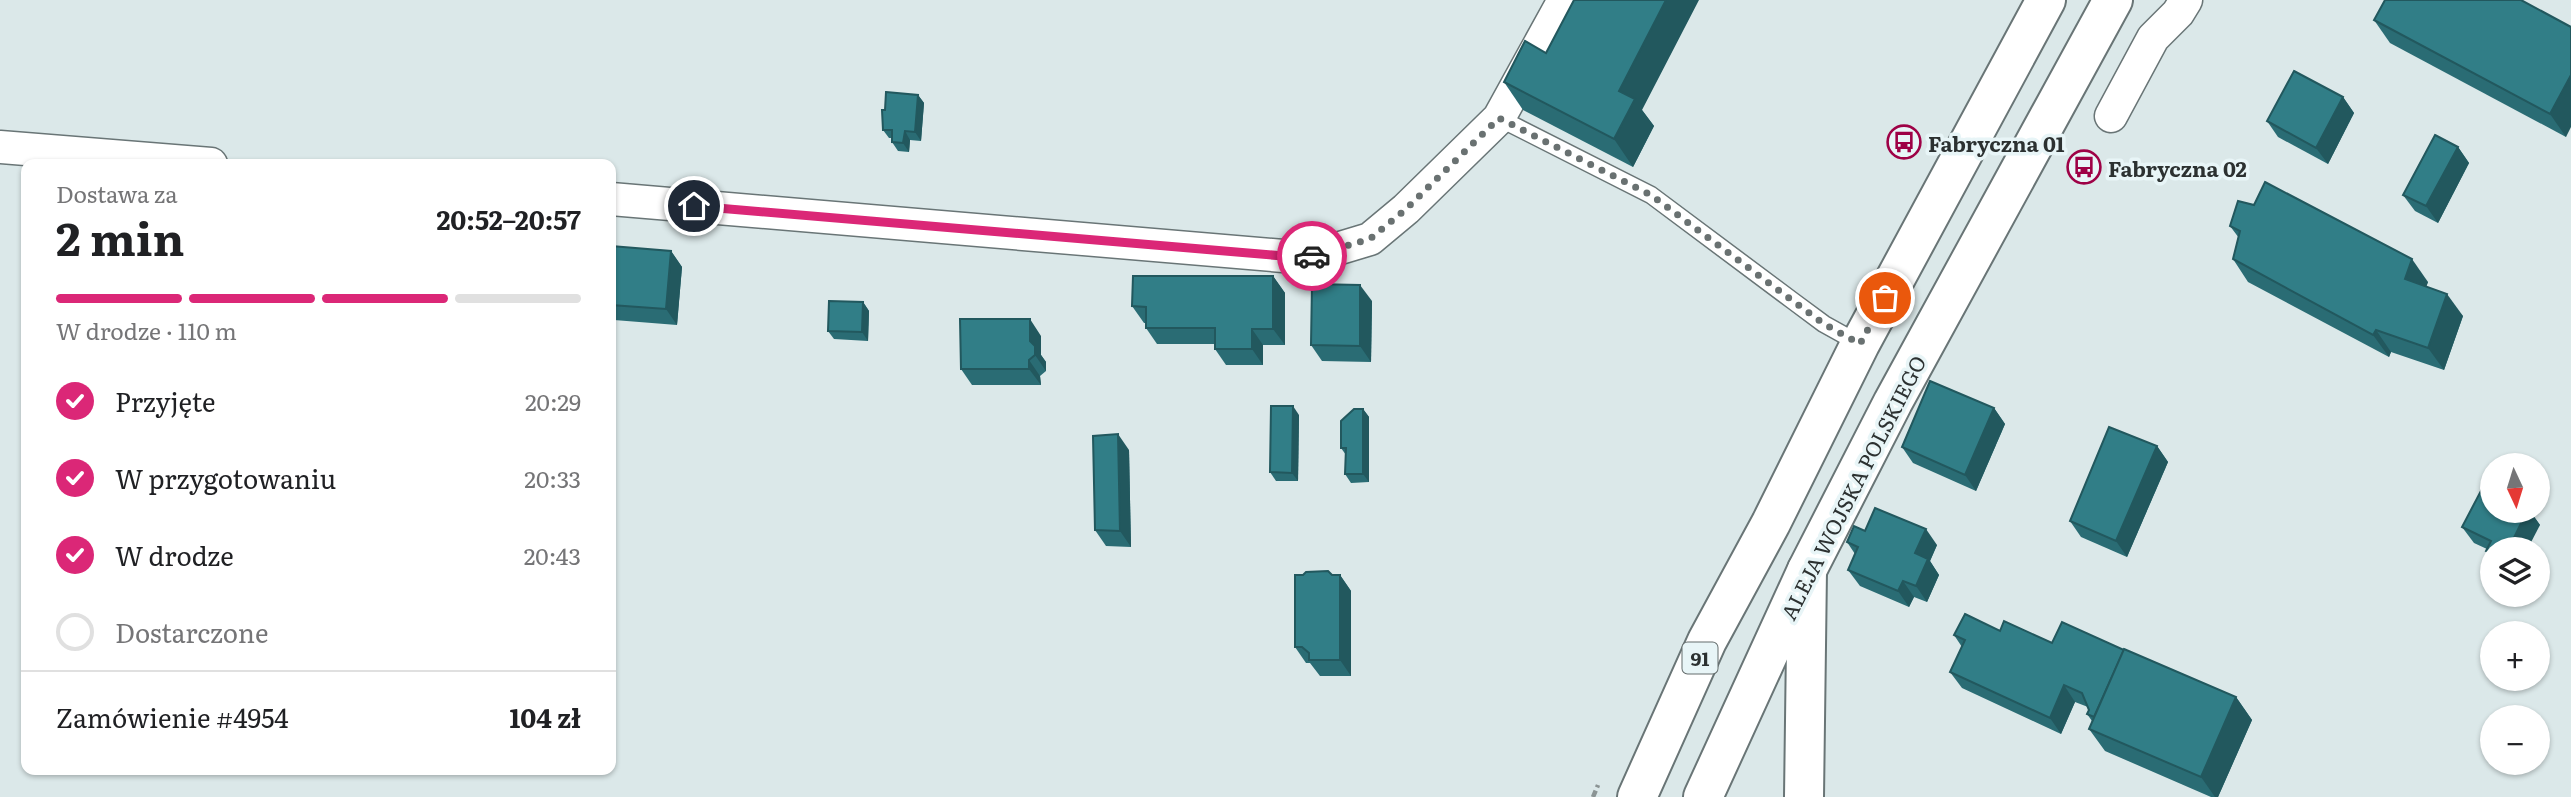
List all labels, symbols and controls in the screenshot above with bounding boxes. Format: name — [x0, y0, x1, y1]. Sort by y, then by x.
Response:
bus stop icon: Fabryczna 01 — [1885, 123, 1923, 161]
place label: Fabryczna 01 — [1928, 127, 2065, 158]
bus stop icon: Fabryczna 02 — [2065, 148, 2103, 186]
place label: Fabryczna 02 — [2108, 152, 2247, 183]
text: Dostawa za — [56, 176, 178, 210]
pin — [664, 176, 724, 236]
icon: home — [675, 187, 713, 225]
text: 20:52–20:57 — [436, 199, 581, 238]
text: 2 min — [56, 202, 185, 270]
courier — [1277, 221, 1347, 291]
icon: car — [1293, 237, 1331, 275]
pin — [1855, 268, 1915, 328]
icon: bag — [1866, 279, 1904, 317]
text: W drodze · 110 m — [56, 313, 237, 347]
street label: ALEJA WOJSKA POLSKIEGO — [1772, 349, 1932, 625]
text: Przyjęte — [115, 381, 216, 420]
icon: check — [56, 382, 94, 420]
text: 20:29 — [525, 384, 581, 418]
north arrow — [2480, 453, 2550, 523]
map controls — [2480, 453, 2550, 775]
text: W przygotowaniu — [115, 458, 336, 497]
icon: check — [56, 459, 94, 497]
text: 20:33 — [524, 461, 581, 495]
text: W drodze — [115, 535, 234, 574]
icon: check — [56, 536, 94, 574]
button: layers — [2480, 537, 2550, 607]
text: 20:43 — [524, 538, 581, 572]
text: Dostarczone — [115, 612, 268, 651]
button: + — [2480, 621, 2550, 691]
road number: 91 — [1682, 642, 1718, 674]
text: Zamówienie #4954 — [56, 697, 289, 736]
text: 104 zł — [509, 697, 581, 736]
button: − — [2480, 705, 2550, 775]

